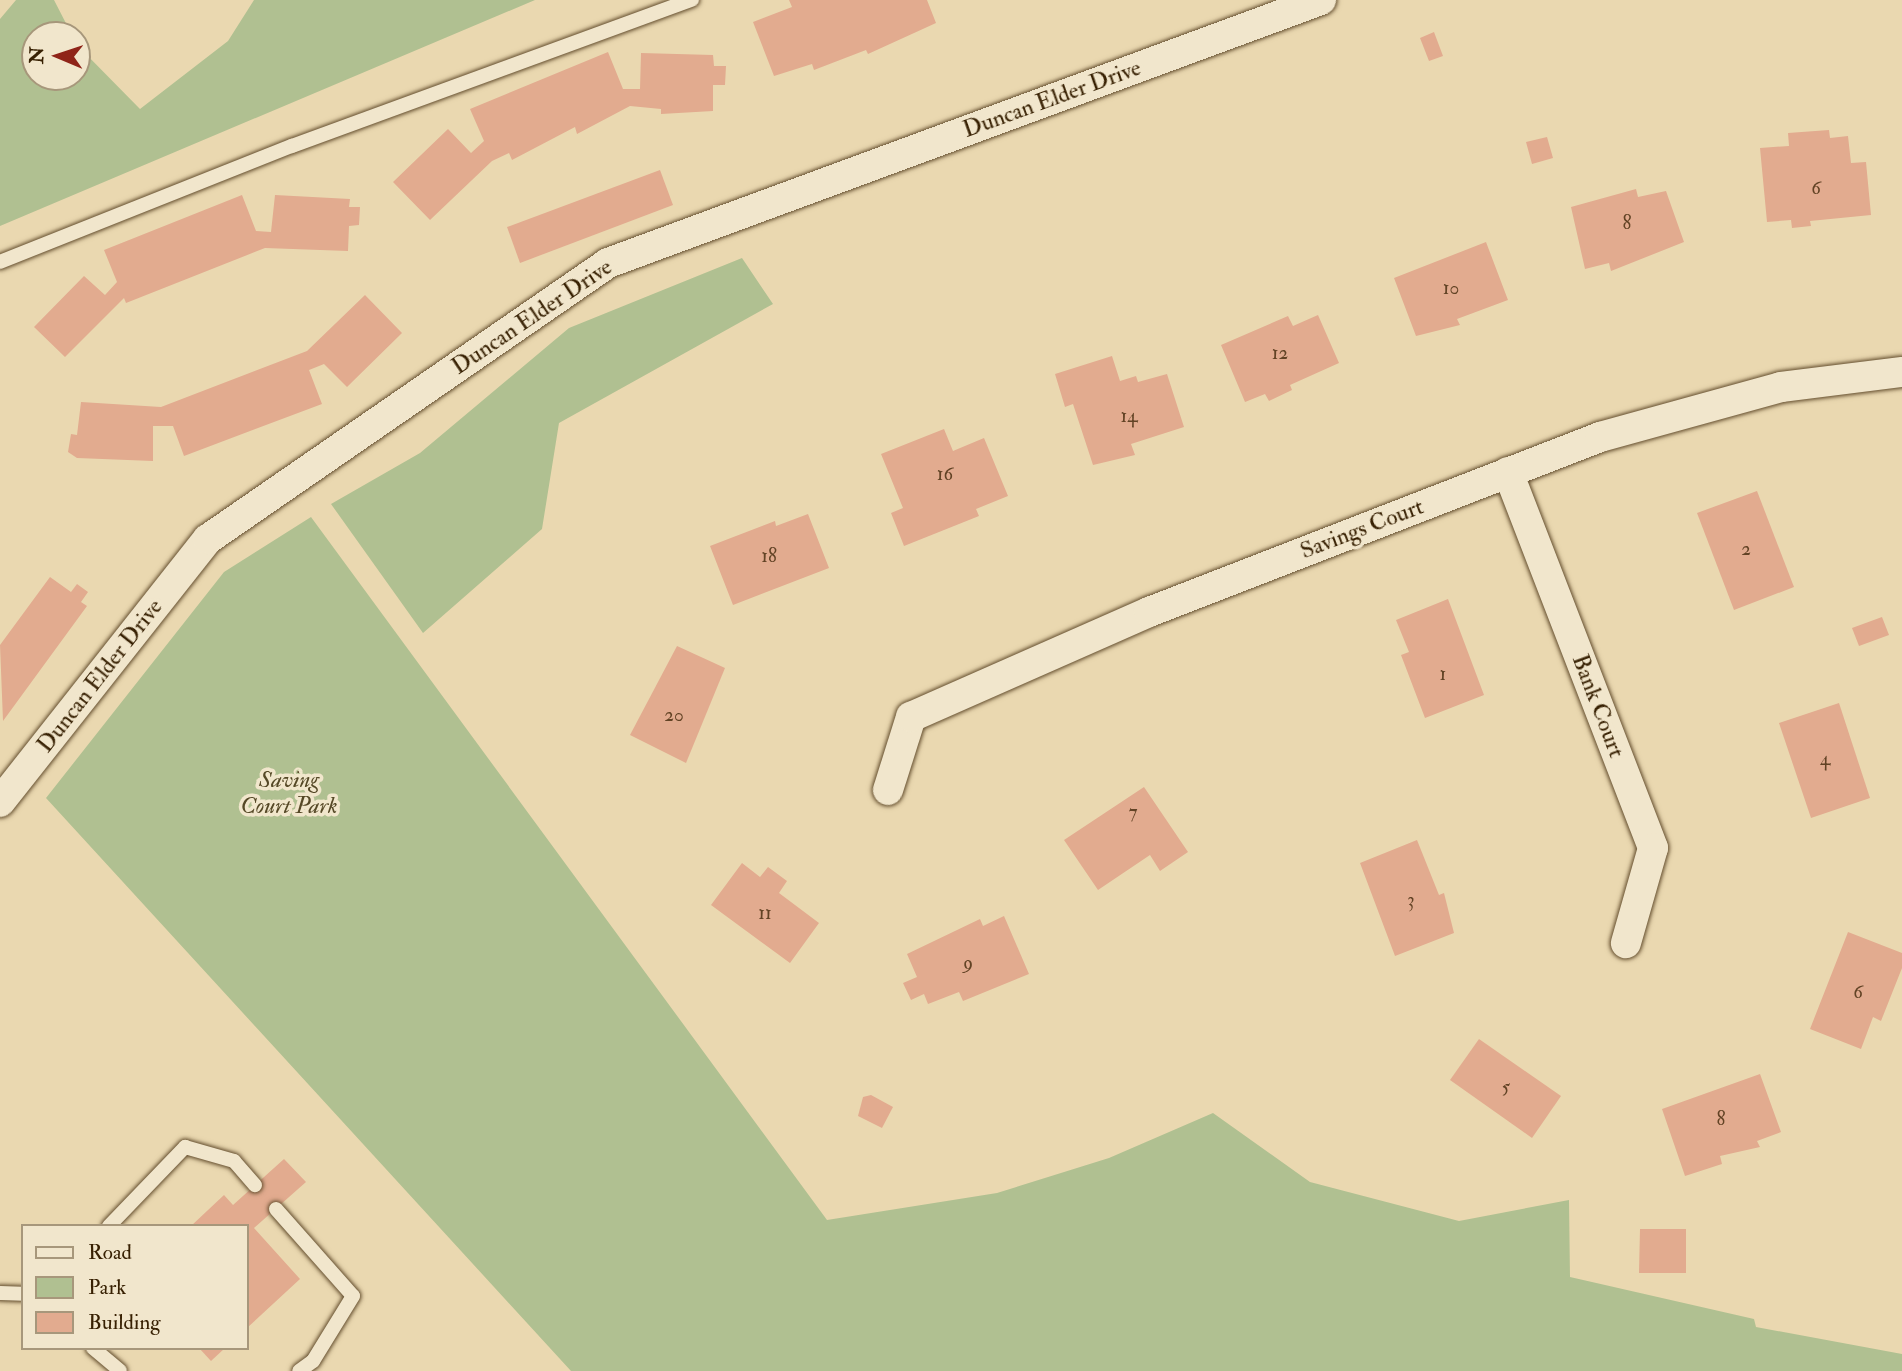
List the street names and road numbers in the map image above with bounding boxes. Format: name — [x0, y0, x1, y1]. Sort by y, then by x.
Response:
street label: Duncan Elder Drive — [959, 54, 1145, 144]
street label: Duncan Elder Drive — [447, 253, 617, 381]
street label: Savings Court — [1297, 493, 1427, 565]
street label: Duncan Elder Drive — [31, 594, 169, 758]
street label: Bank Court — [1566, 651, 1630, 761]

